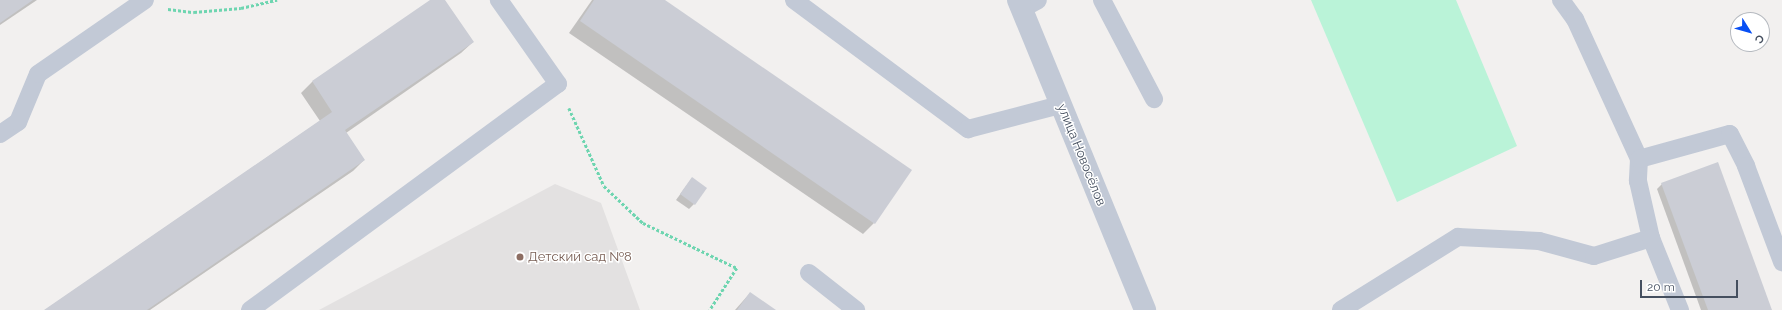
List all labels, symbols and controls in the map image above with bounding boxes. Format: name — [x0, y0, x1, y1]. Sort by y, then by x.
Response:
north arrow — [1730, 12, 1770, 52]
text: С — [1752, 32, 1767, 46]
street label: улица Новосёлов — [1053, 102, 1109, 208]
place label: Детский сад №8 — [528, 249, 632, 265]
marker: Детский сад №8 — [515, 252, 525, 262]
scale bar — [1642, 272, 1740, 298]
text: 20 m — [1647, 280, 1675, 294]

